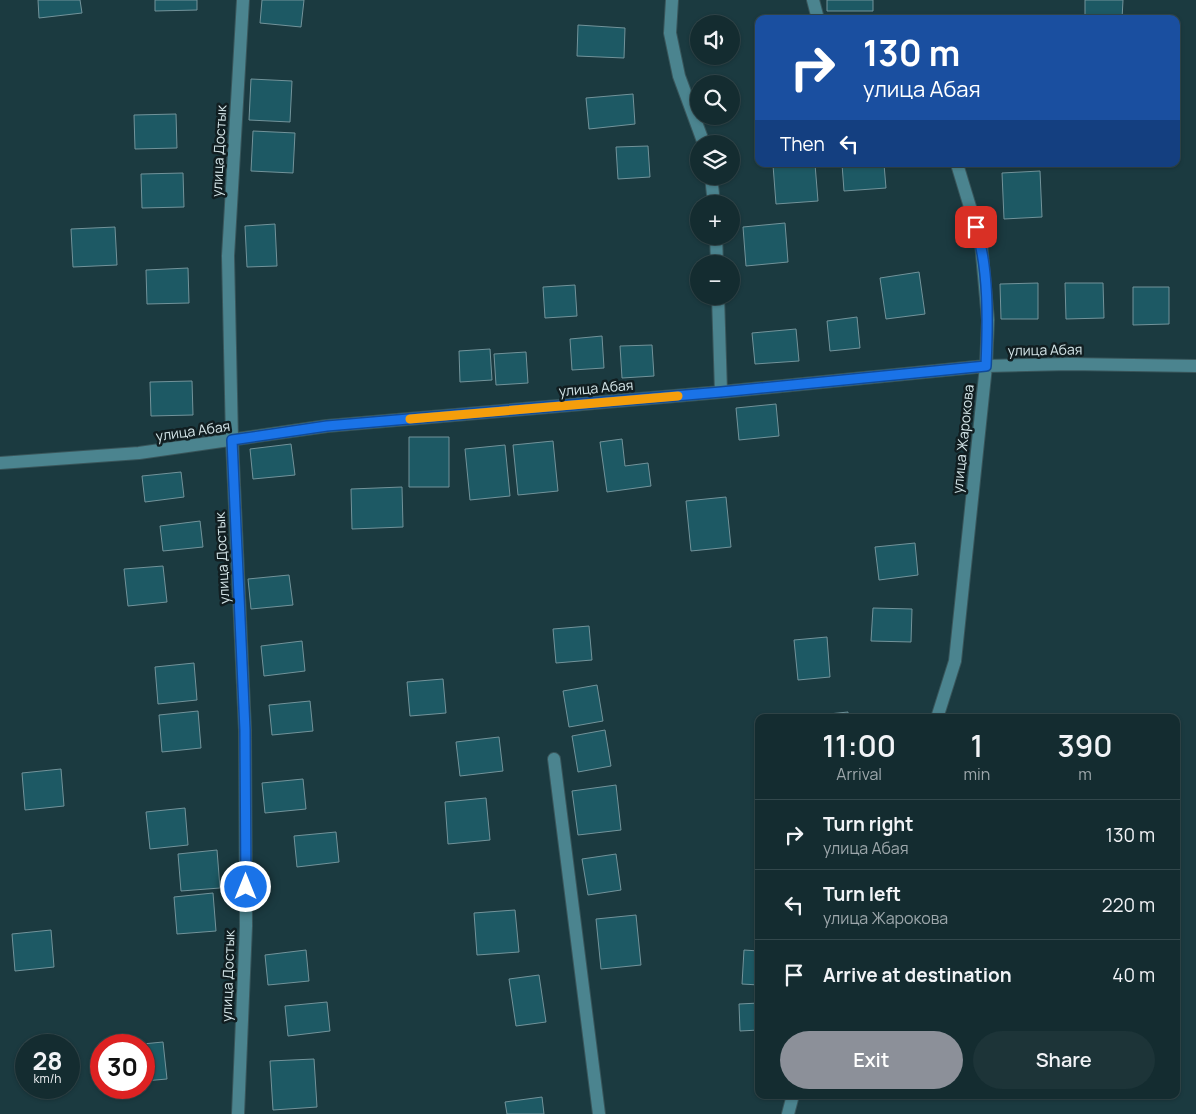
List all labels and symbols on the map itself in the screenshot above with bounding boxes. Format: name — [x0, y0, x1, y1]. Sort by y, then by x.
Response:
street label: улица Достык — [207, 104, 230, 197]
pin — [955, 206, 997, 248]
street label: улица Абая — [1007, 339, 1083, 360]
street label: улица Абая — [558, 375, 634, 400]
street label: улица Жарокова — [947, 383, 978, 494]
street label: улица Абая — [155, 416, 231, 445]
street label: улица Достык — [210, 511, 233, 604]
position arrow — [219, 860, 271, 912]
street label: улица Достык — [216, 929, 239, 1022]
speed limit sign: 30 — [90, 1034, 155, 1099]

